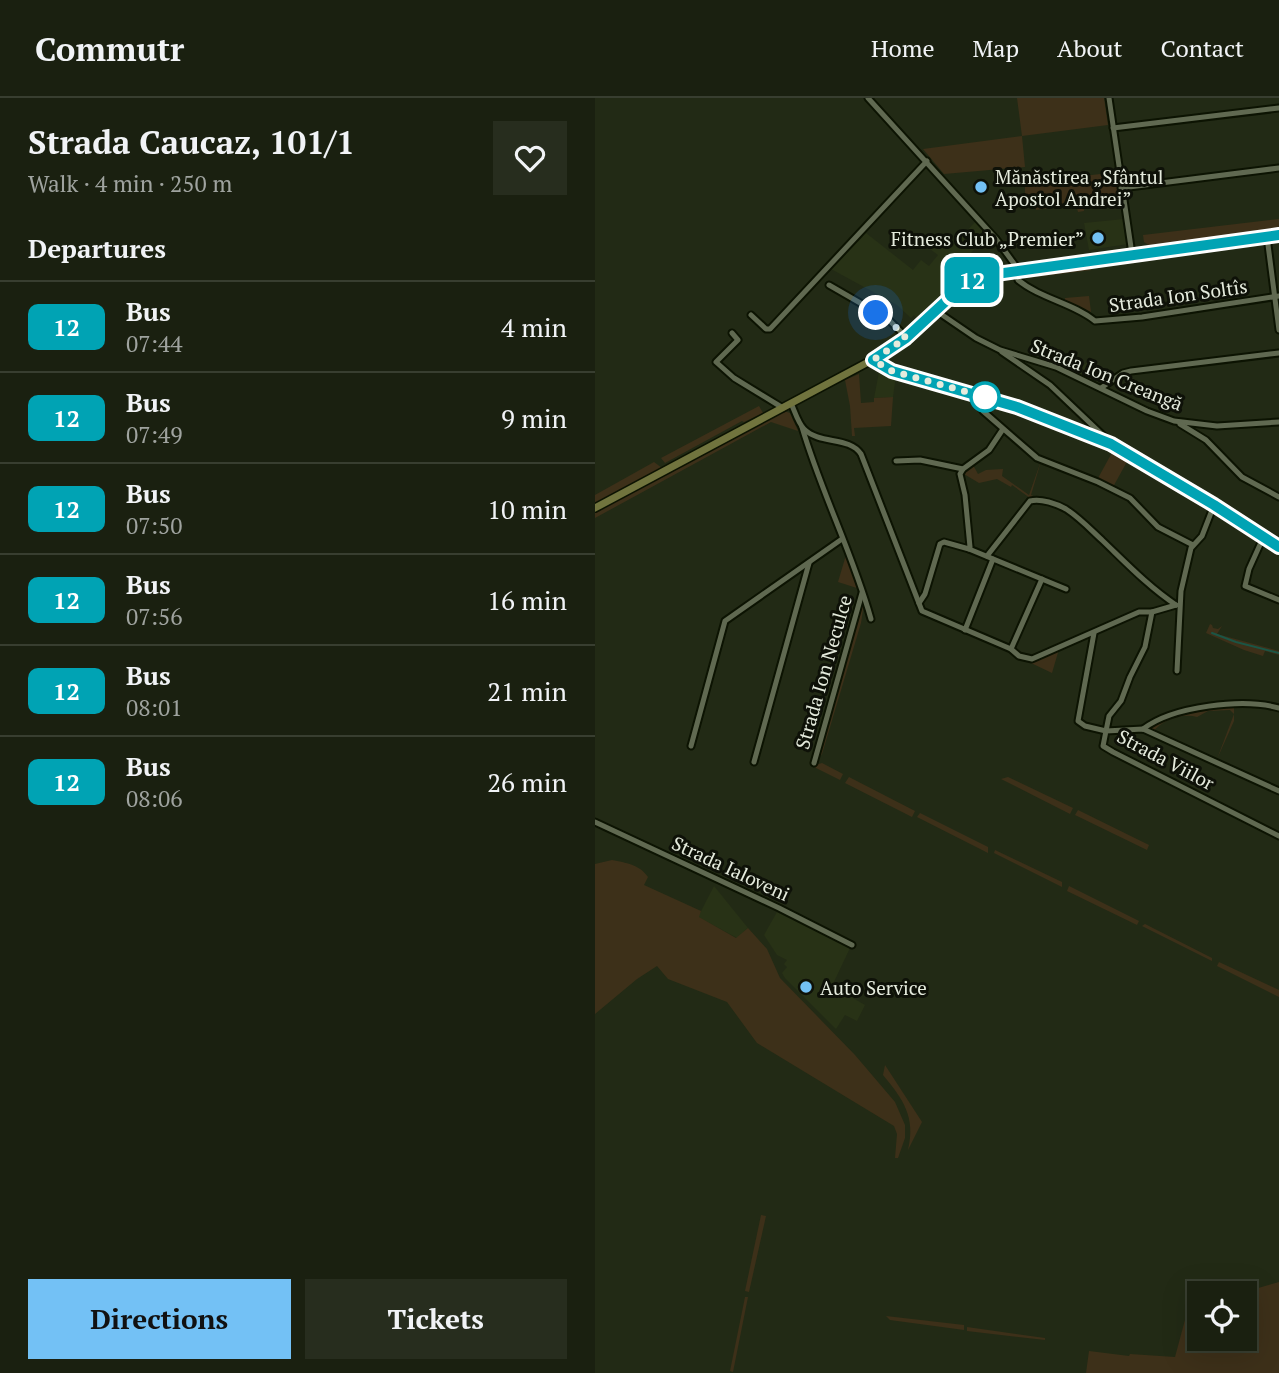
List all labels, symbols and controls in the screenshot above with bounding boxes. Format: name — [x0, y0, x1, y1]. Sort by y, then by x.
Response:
text: Commutr — [35, 27, 184, 70]
text: Home — [871, 32, 935, 64]
text: Map — [973, 32, 1019, 64]
text: About — [1057, 32, 1123, 64]
text: Contact — [1161, 32, 1244, 64]
text: Strada Caucaz, 101/1 — [28, 120, 355, 163]
button: heart — [493, 121, 567, 195]
place label: Mănăstirea „Sfântul Apostol Andrei” — [995, 164, 1164, 211]
text: Walk · 4 min · 250 m — [28, 168, 232, 199]
marker: Mănăstirea „Sfântul Apostol Andrei” — [973, 179, 989, 195]
place label: Fitness Club „Premier” — [891, 226, 1084, 251]
marker: Fitness Club „Premier” — [1090, 230, 1106, 246]
text: Departures — [28, 231, 166, 265]
line badge: 12 — [941, 257, 1003, 303]
text: 12 — [958, 264, 986, 296]
street label: Strada Ion Soltîs — [1107, 273, 1249, 317]
text: Bus — [126, 294, 171, 328]
your location — [858, 295, 893, 330]
text: 4 min — [501, 310, 567, 344]
text: 12 — [53, 311, 80, 343]
text: 07:44 — [126, 328, 183, 359]
street label: Strada Ion Creangă — [1027, 332, 1187, 416]
unlabelled marker — [970, 382, 1000, 412]
text: Bus — [126, 385, 171, 419]
text: 9 min — [501, 401, 567, 435]
text: 12 — [53, 402, 80, 434]
text: 07:49 — [126, 419, 183, 450]
text: Bus — [126, 476, 171, 510]
text: 10 min — [487, 492, 567, 526]
text: 12 — [53, 493, 80, 525]
text: 07:50 — [126, 510, 183, 541]
text: Bus — [126, 567, 171, 601]
text: 16 min — [487, 583, 567, 617]
text: 12 — [53, 584, 80, 616]
street label: Strada Ion Neculce — [789, 592, 857, 752]
text: 07:56 — [126, 601, 183, 632]
text: Bus — [126, 658, 171, 692]
text: 21 min — [487, 674, 567, 708]
text: 12 — [53, 675, 80, 707]
text: 08:01 — [126, 692, 183, 723]
street label: Strada Viilor — [1113, 723, 1219, 795]
text: Bus — [126, 749, 171, 783]
text: 26 min — [487, 765, 567, 799]
text: 12 — [53, 766, 80, 798]
text: 08:06 — [126, 783, 183, 814]
street label: Strada Ialoveni — [668, 830, 794, 906]
place label: Auto Service — [820, 975, 927, 1000]
marker: Auto Service — [798, 979, 814, 995]
button: Directions — [28, 1279, 291, 1359]
button: Tickets — [305, 1279, 567, 1359]
map controls — [1187, 1281, 1257, 1351]
button: locate — [1187, 1281, 1257, 1351]

